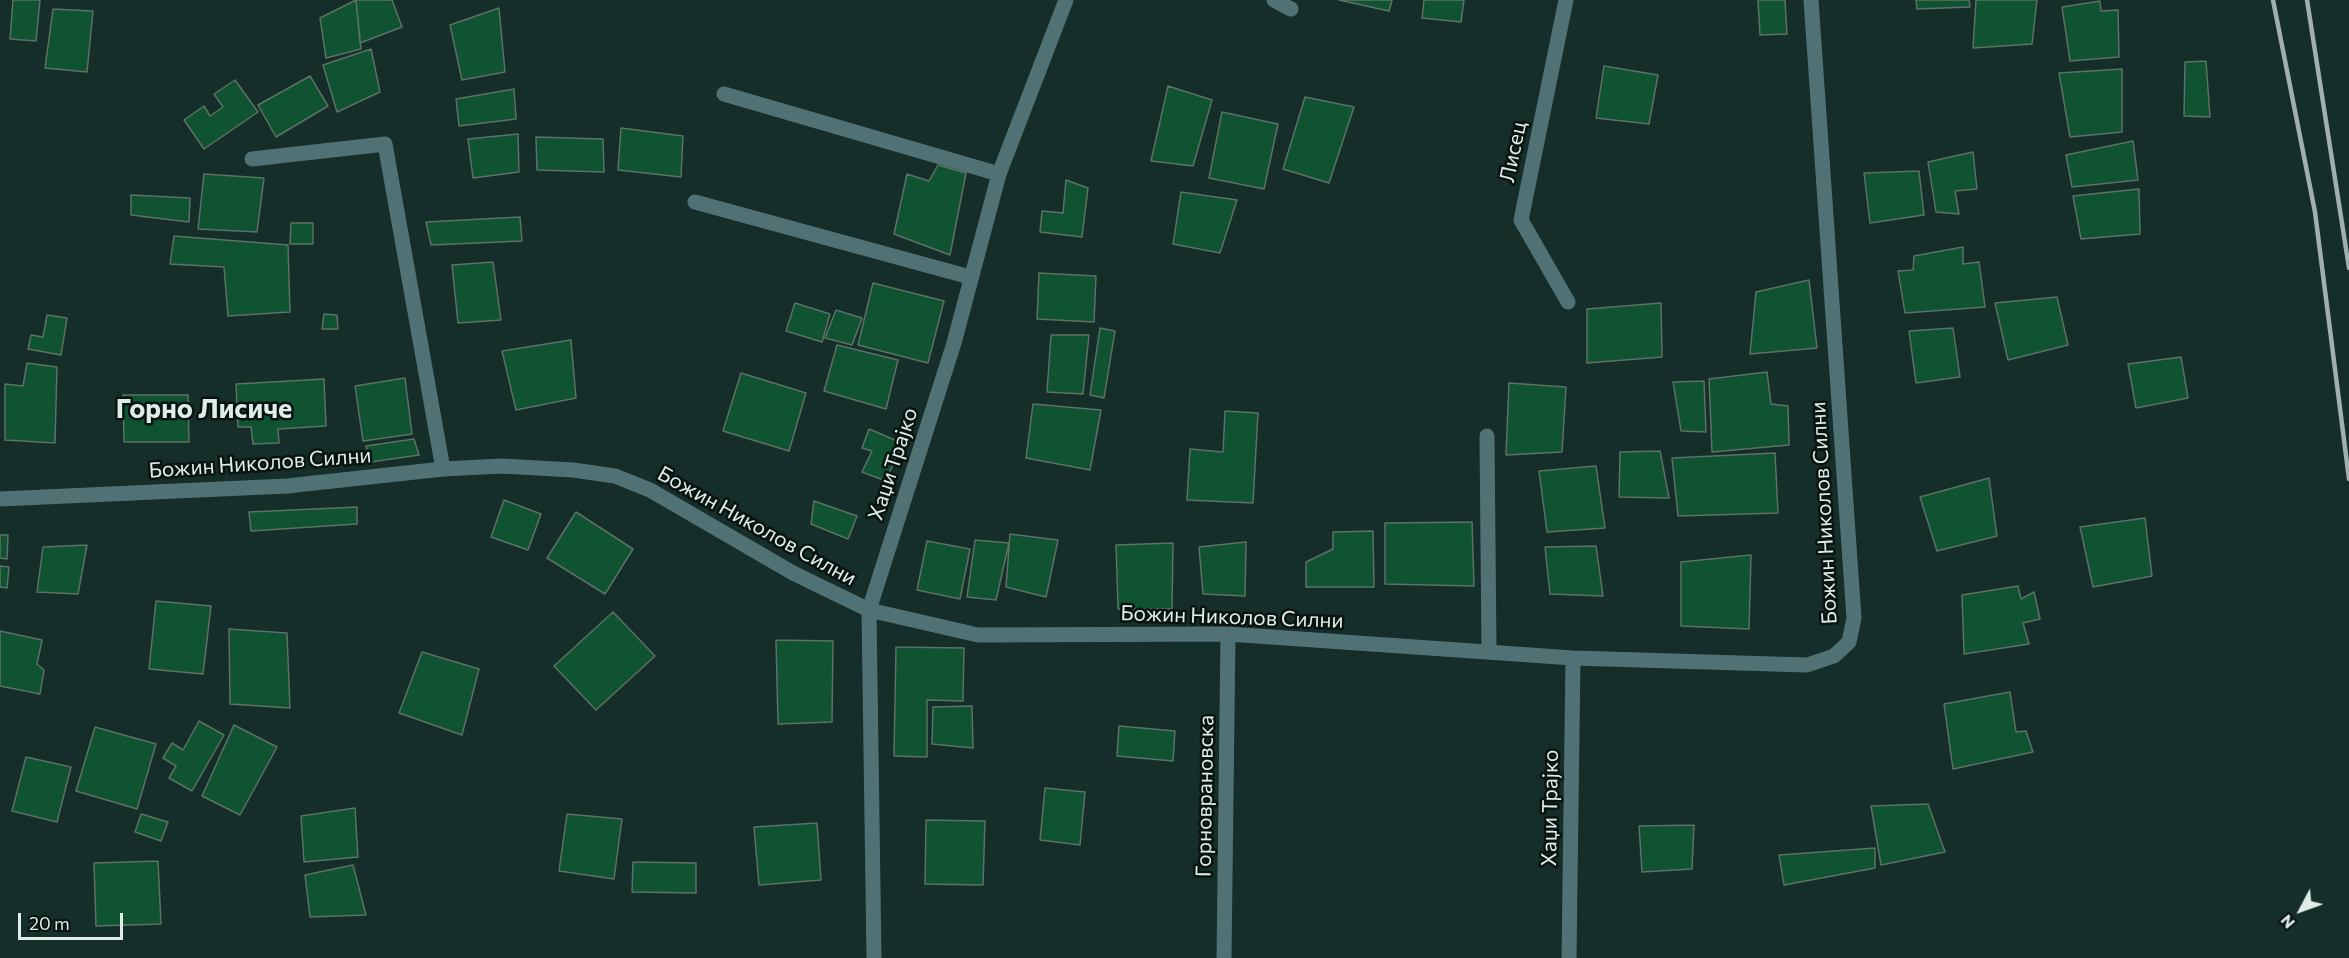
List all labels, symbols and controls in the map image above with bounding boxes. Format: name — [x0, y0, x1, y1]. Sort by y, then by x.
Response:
street label: Лисец — [1494, 119, 1532, 185]
district label: Горно Лисиче — [116, 393, 292, 425]
street label: Божин Николов Силни — [1806, 401, 1842, 625]
street label: Хаџи Трајко — [863, 405, 923, 523]
street label: Божин Николов Силни — [148, 443, 372, 483]
street label: Божин Николов Силни — [653, 461, 861, 591]
street label: Божин Николов Силни — [1120, 601, 1344, 633]
street label: Горноврановска — [1191, 715, 1219, 877]
street label: Хаџи Трајко — [1536, 749, 1564, 867]
north arrow — [2271, 880, 2331, 940]
scale bar — [21, 901, 126, 939]
text: N — [2276, 911, 2298, 933]
text: 20 m — [29, 912, 70, 934]

